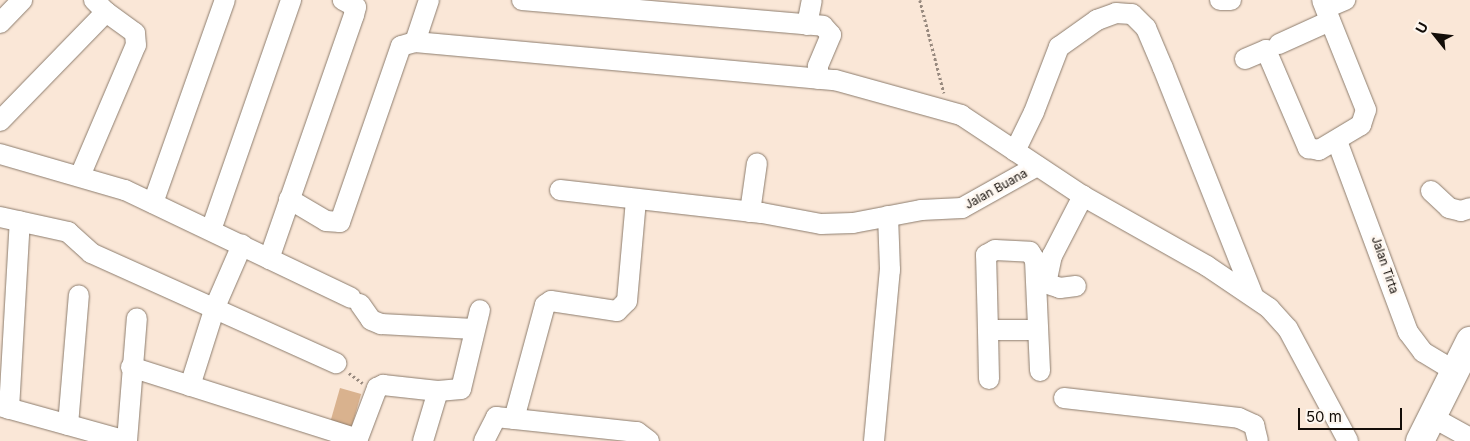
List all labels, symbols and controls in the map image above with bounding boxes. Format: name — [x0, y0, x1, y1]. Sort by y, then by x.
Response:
north arrow — [1410, 10, 1460, 60]
text: U — [1412, 19, 1431, 36]
street label: Jalan Buana — [962, 166, 1030, 212]
street label: Jalan Tirta — [1368, 234, 1402, 296]
scale bar — [1300, 398, 1404, 430]
text: 50 m — [1306, 407, 1342, 426]

